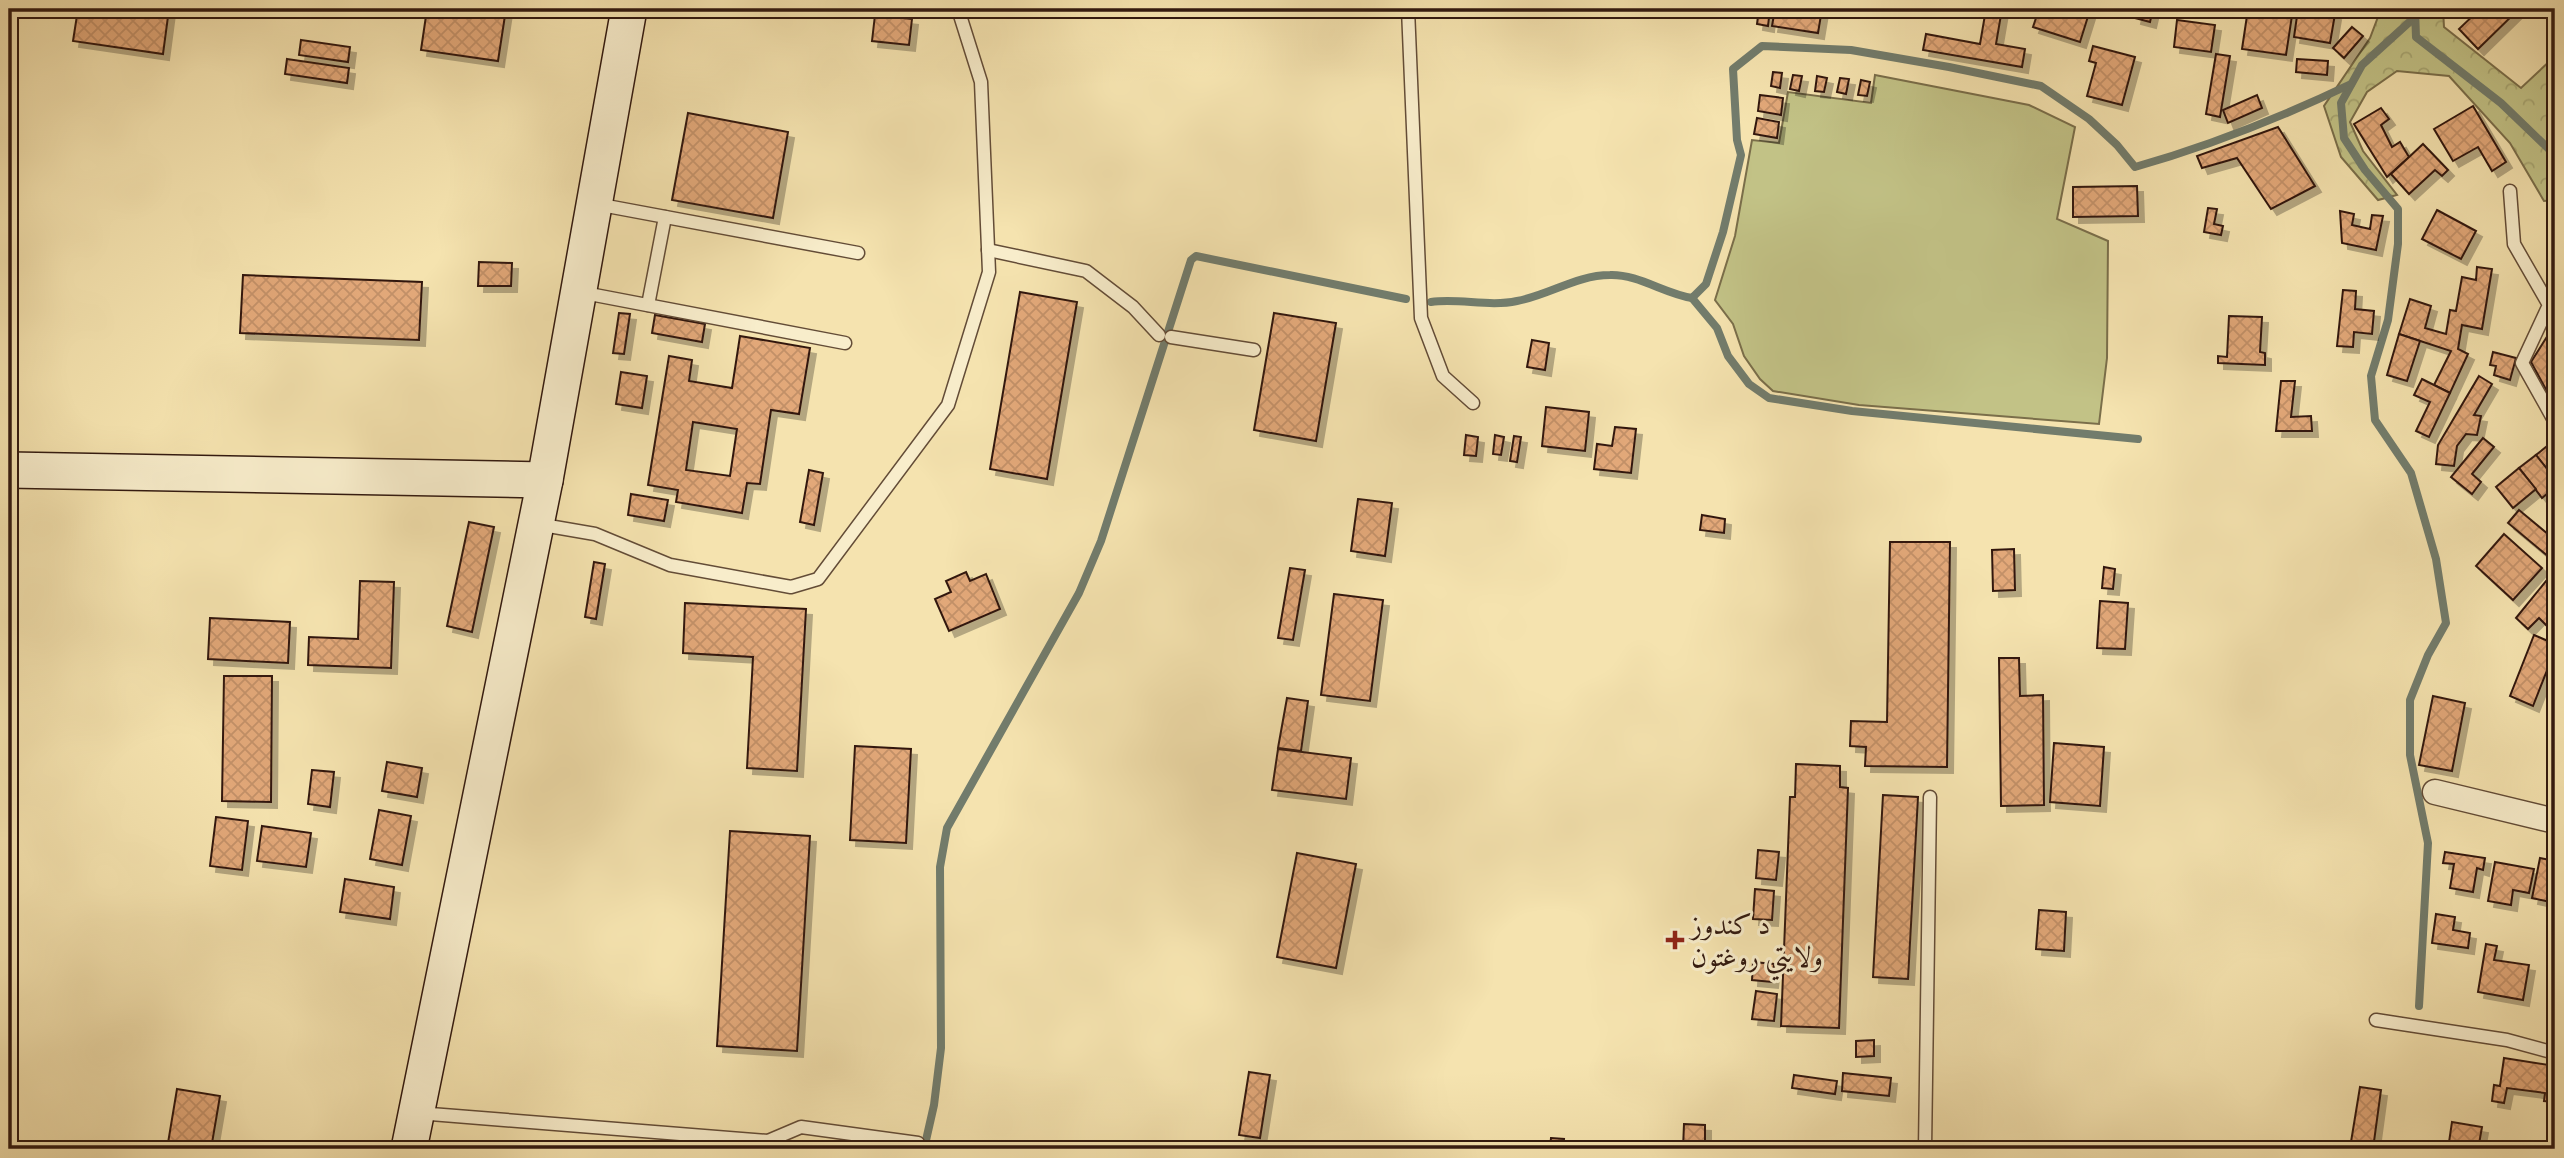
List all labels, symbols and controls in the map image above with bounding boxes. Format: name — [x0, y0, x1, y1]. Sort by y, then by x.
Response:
place label: د کندوز ولایتي روغتون — [1688, 908, 1823, 981]
marker: د کندوز ولایتي روغتون — [1665, 930, 1685, 950]

